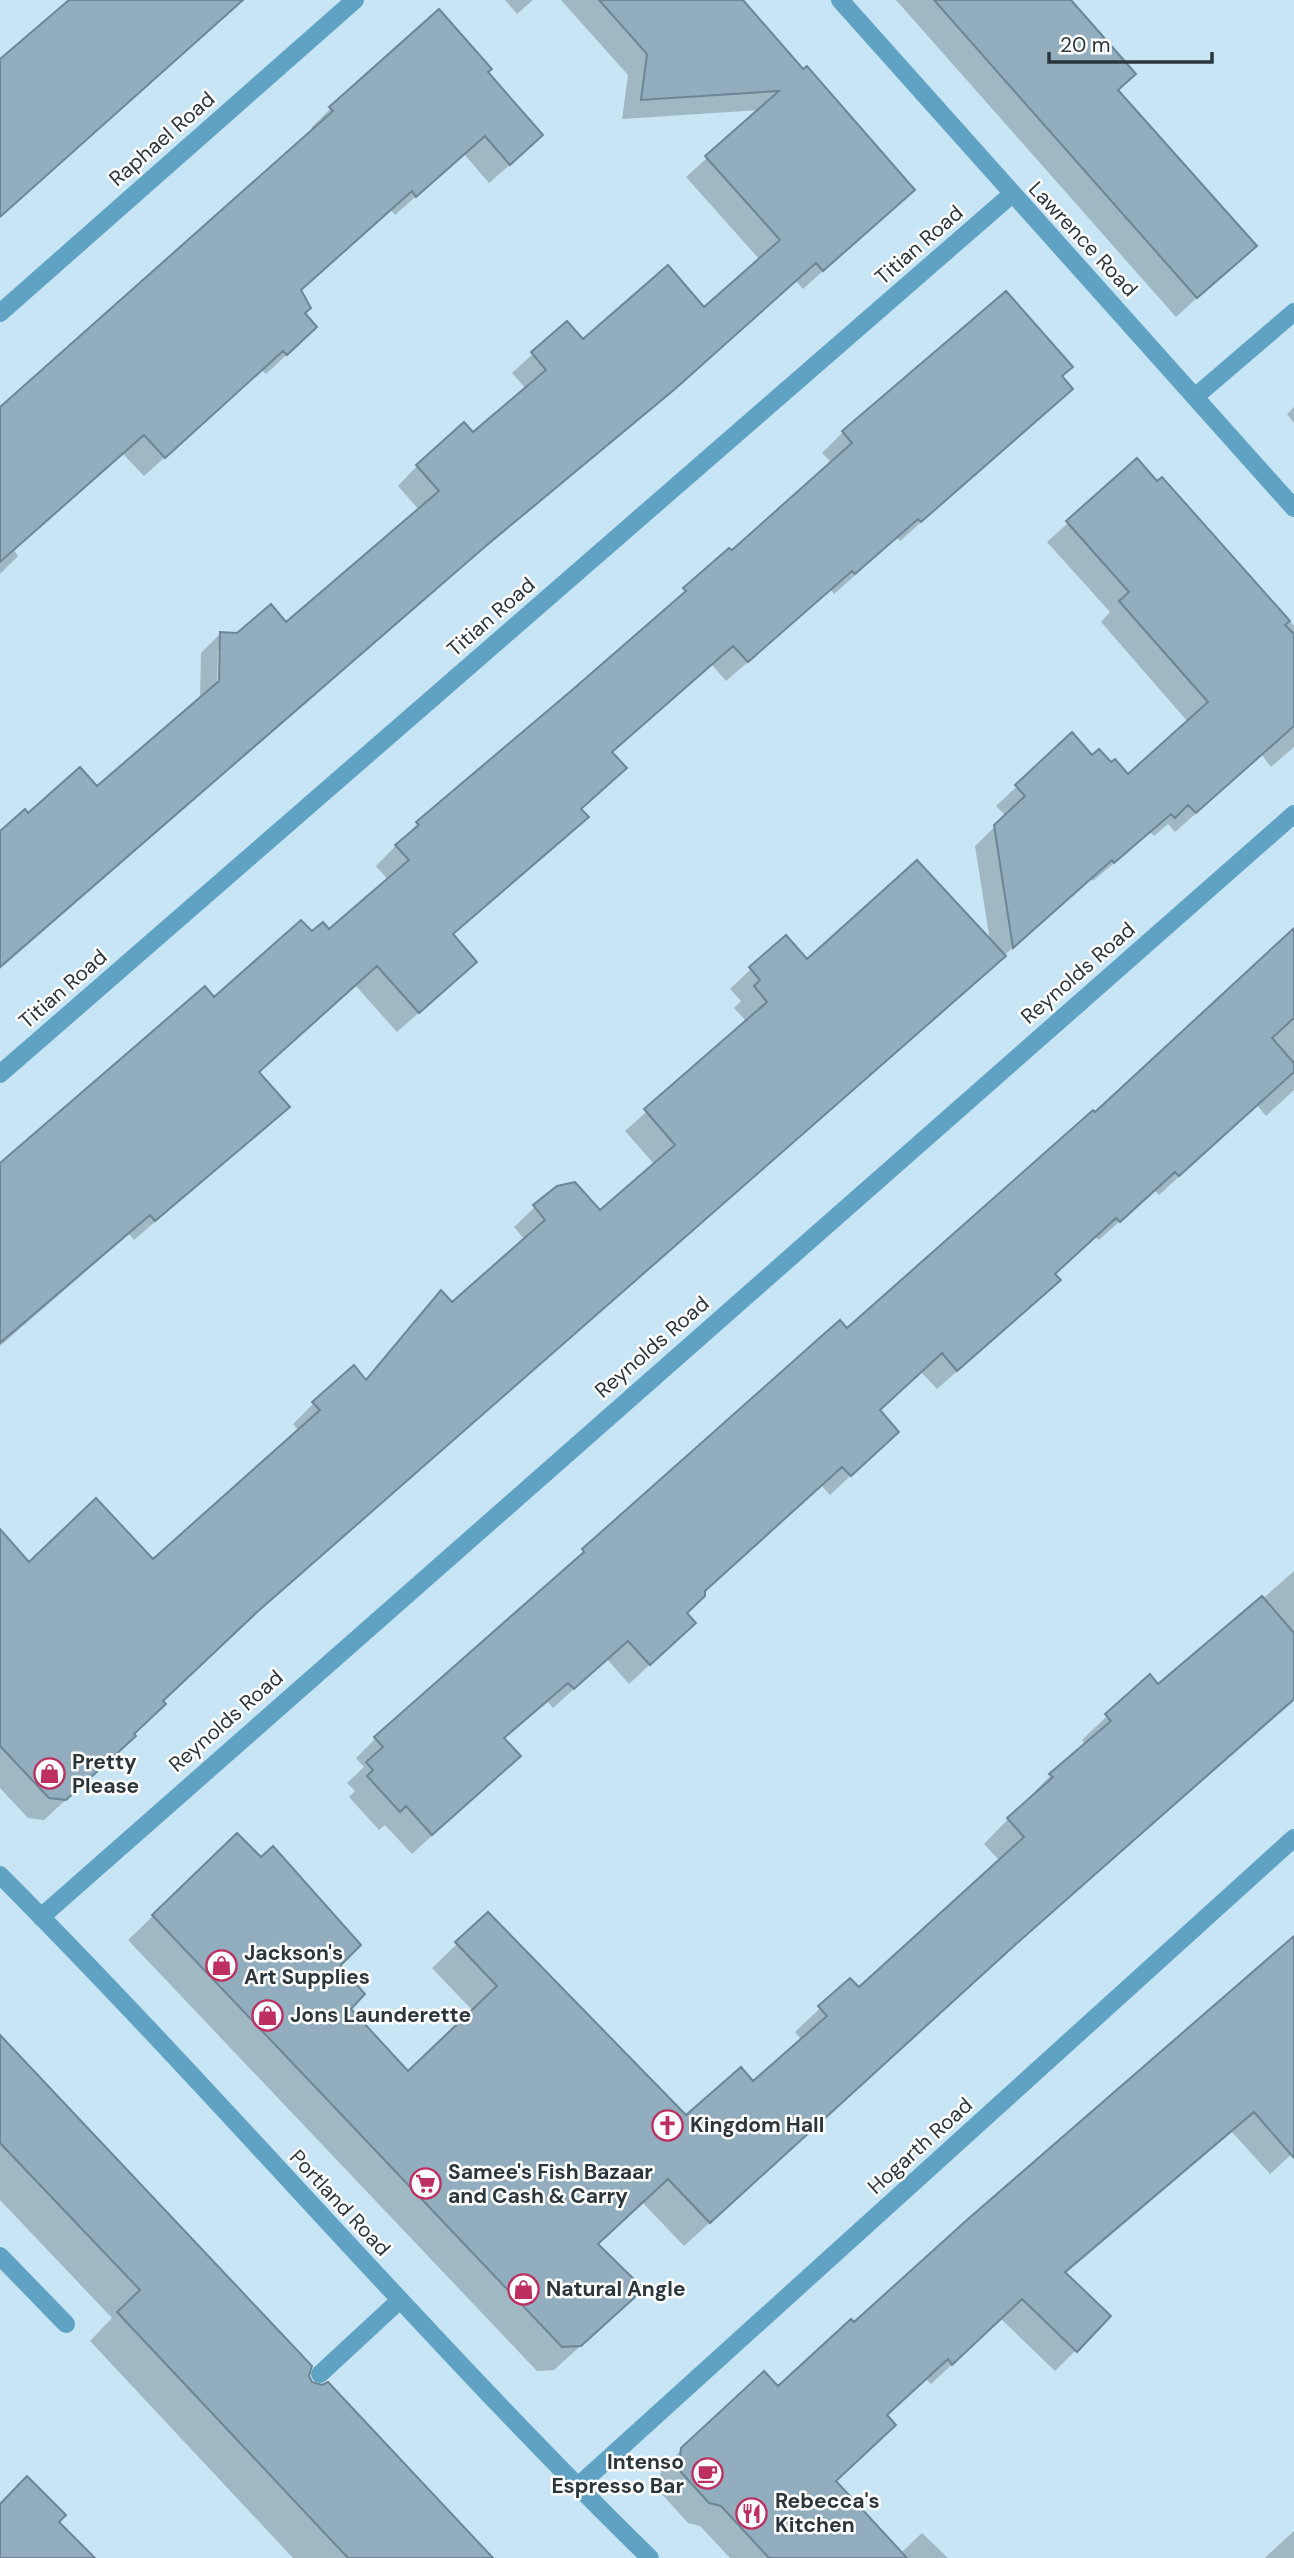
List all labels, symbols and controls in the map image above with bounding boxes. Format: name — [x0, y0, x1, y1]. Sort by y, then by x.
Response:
scale bar — [1049, 21, 1212, 65]
text: 20 m — [1060, 31, 1111, 59]
street label: Raphael Road — [103, 85, 221, 193]
street label: Lawrence Road — [1022, 175, 1144, 303]
street label: Titian Road — [869, 199, 969, 291]
street label: Titian Road — [441, 571, 541, 663]
street label: Reynolds Road — [1015, 916, 1141, 1030]
street label: Titian Road — [13, 943, 113, 1035]
street label: Reynolds Road — [589, 1290, 715, 1404]
street label: Reynolds Road — [163, 1664, 289, 1778]
place label: Pretty Please — [72, 1748, 139, 1800]
shop icon: Pretty Please — [32, 1757, 66, 1791]
place label: Jackson's Art Supplies — [244, 1939, 370, 1991]
shop icon: Jackson's Art Supplies — [204, 1948, 238, 1982]
shop icon: Jons Launderette — [250, 1998, 284, 2032]
place label: Jons Launderette — [290, 2001, 471, 2029]
street label: Hogarth Road — [862, 2091, 978, 2201]
church icon: Kingdom Hall — [650, 2108, 684, 2142]
place label: Kingdom Hall — [690, 2111, 824, 2139]
street label: Portland Road — [283, 2144, 397, 2262]
place label: Samee's Fish Bazaar and Cash & Carry — [448, 2158, 653, 2210]
supermarket icon: Samee's Fish Bazaar and Cash & Carry — [408, 2167, 442, 2201]
shop icon: Natural Angle — [506, 2272, 540, 2306]
place label: Natural Angle — [546, 2275, 686, 2303]
place label: Intenso Espresso Bar — [551, 2448, 684, 2500]
cafe icon: Intenso Espresso Bar — [690, 2457, 724, 2491]
place label: Rebecca's Kitchen — [775, 2487, 880, 2539]
restaurant icon: Rebecca's Kitchen — [735, 2496, 769, 2530]

